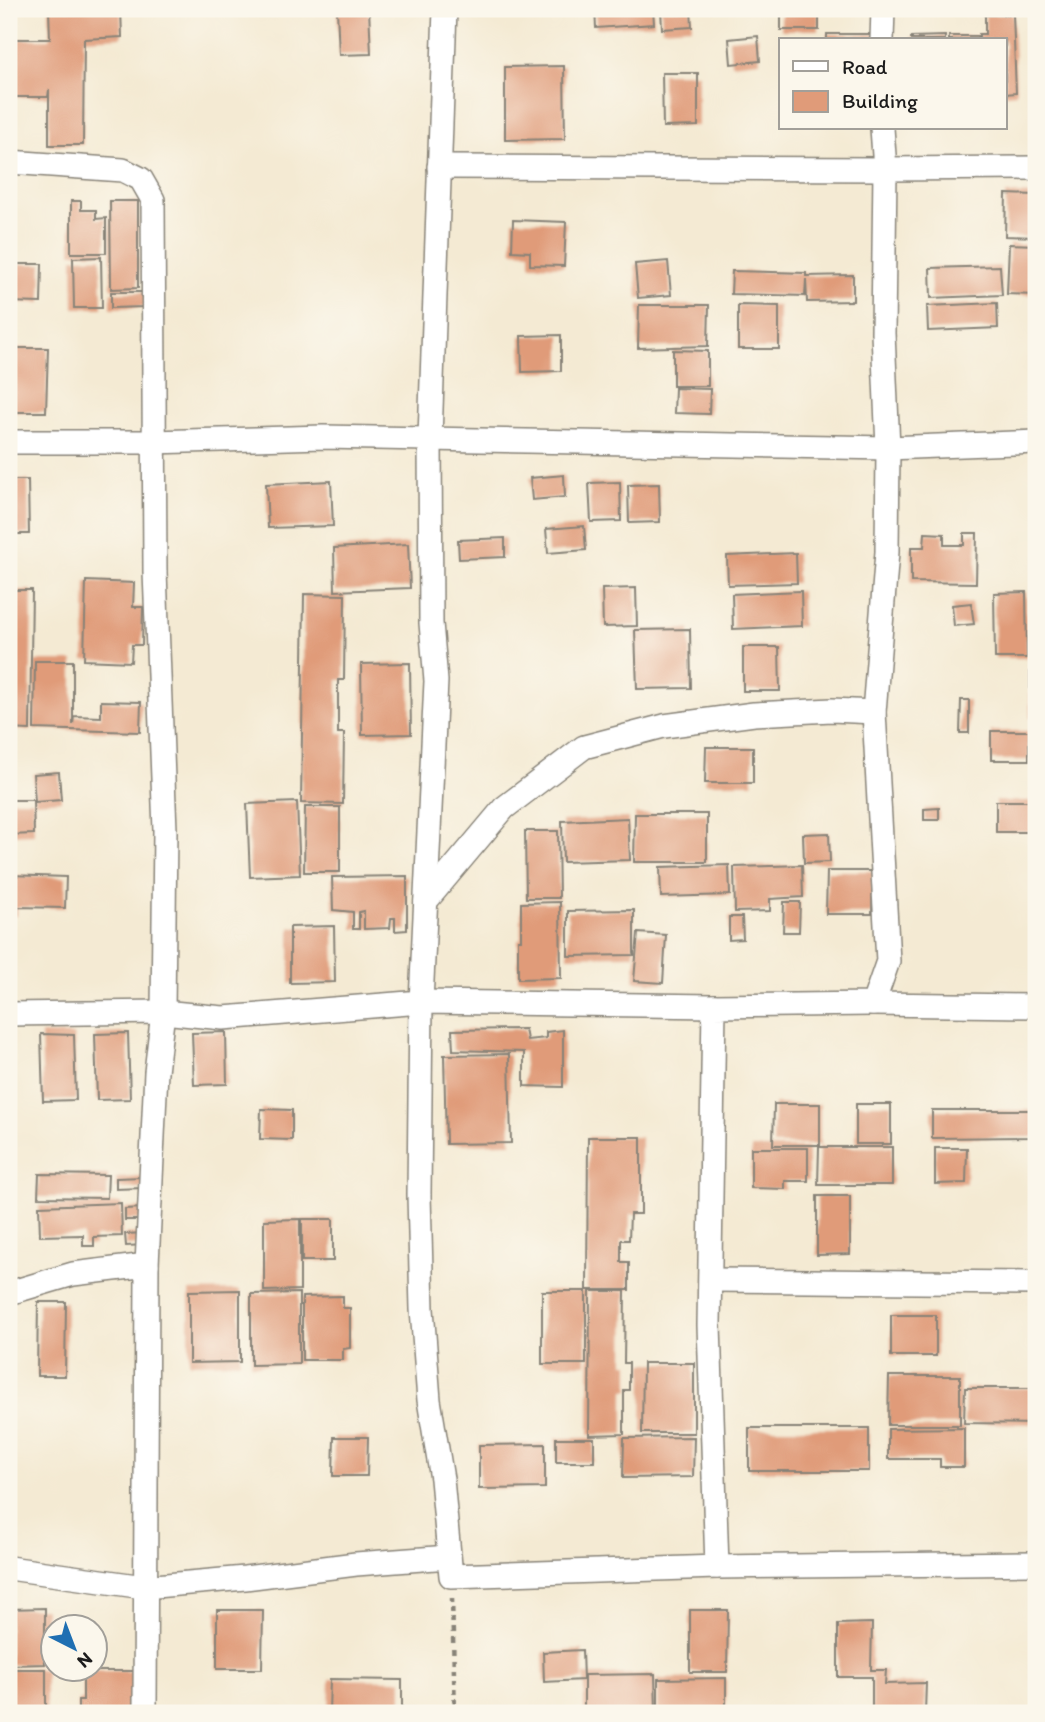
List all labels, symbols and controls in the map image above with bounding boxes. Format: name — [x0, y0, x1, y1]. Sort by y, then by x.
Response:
legend — [779, 38, 1006, 130]
text: Road — [842, 54, 888, 79]
text: Building — [842, 88, 918, 113]
north arrow — [38, 1614, 108, 1684]
text: N — [73, 1647, 98, 1673]

